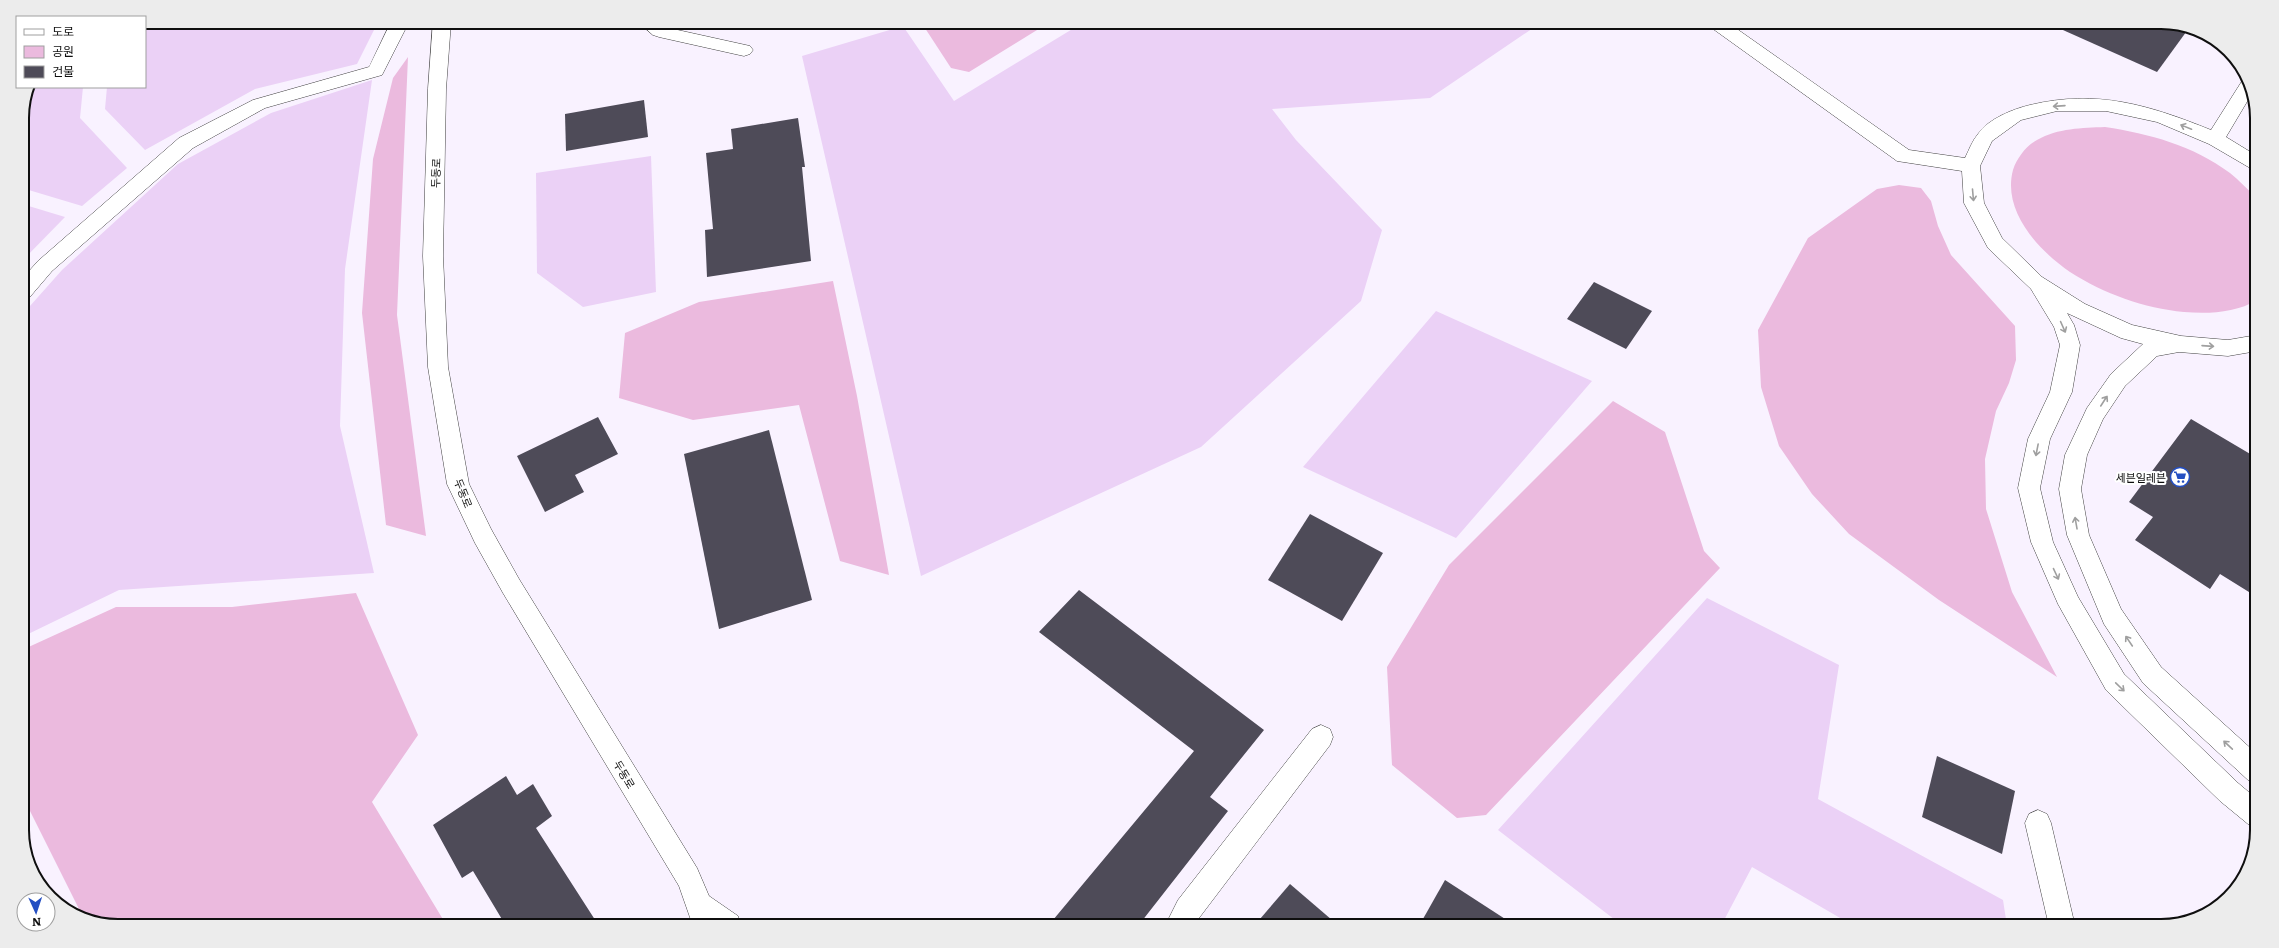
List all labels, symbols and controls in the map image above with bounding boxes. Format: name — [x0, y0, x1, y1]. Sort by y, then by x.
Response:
legend — [16, 16, 146, 88]
text: 도로 — [52, 22, 74, 40]
text: 공원 — [52, 42, 74, 60]
text: 건물 — [52, 62, 74, 80]
one-way arrow — [2053, 102, 2066, 109]
one-way arrow — [2180, 122, 2192, 130]
street label: 두동로 — [426, 158, 444, 188]
one-way arrow — [1970, 188, 1977, 201]
one-way arrow — [2060, 321, 2068, 333]
one-way arrow — [2201, 343, 2214, 350]
one-way arrow — [2100, 396, 2108, 407]
one-way arrow — [2032, 443, 2040, 456]
supermarket icon: 세븐일레븐 — [2169, 466, 2191, 488]
place label: 세븐일레븐 — [2115, 469, 2166, 485]
street label: 두동로 — [451, 476, 477, 510]
one-way arrow — [2072, 517, 2080, 530]
one-way arrow — [2053, 568, 2060, 580]
one-way arrow — [2125, 636, 2133, 647]
one-way arrow — [2115, 682, 2125, 692]
one-way arrow — [2223, 741, 2233, 750]
street label: 두동로 — [610, 757, 640, 791]
north arrow — [16, 892, 56, 932]
text: N — [32, 915, 42, 931]

